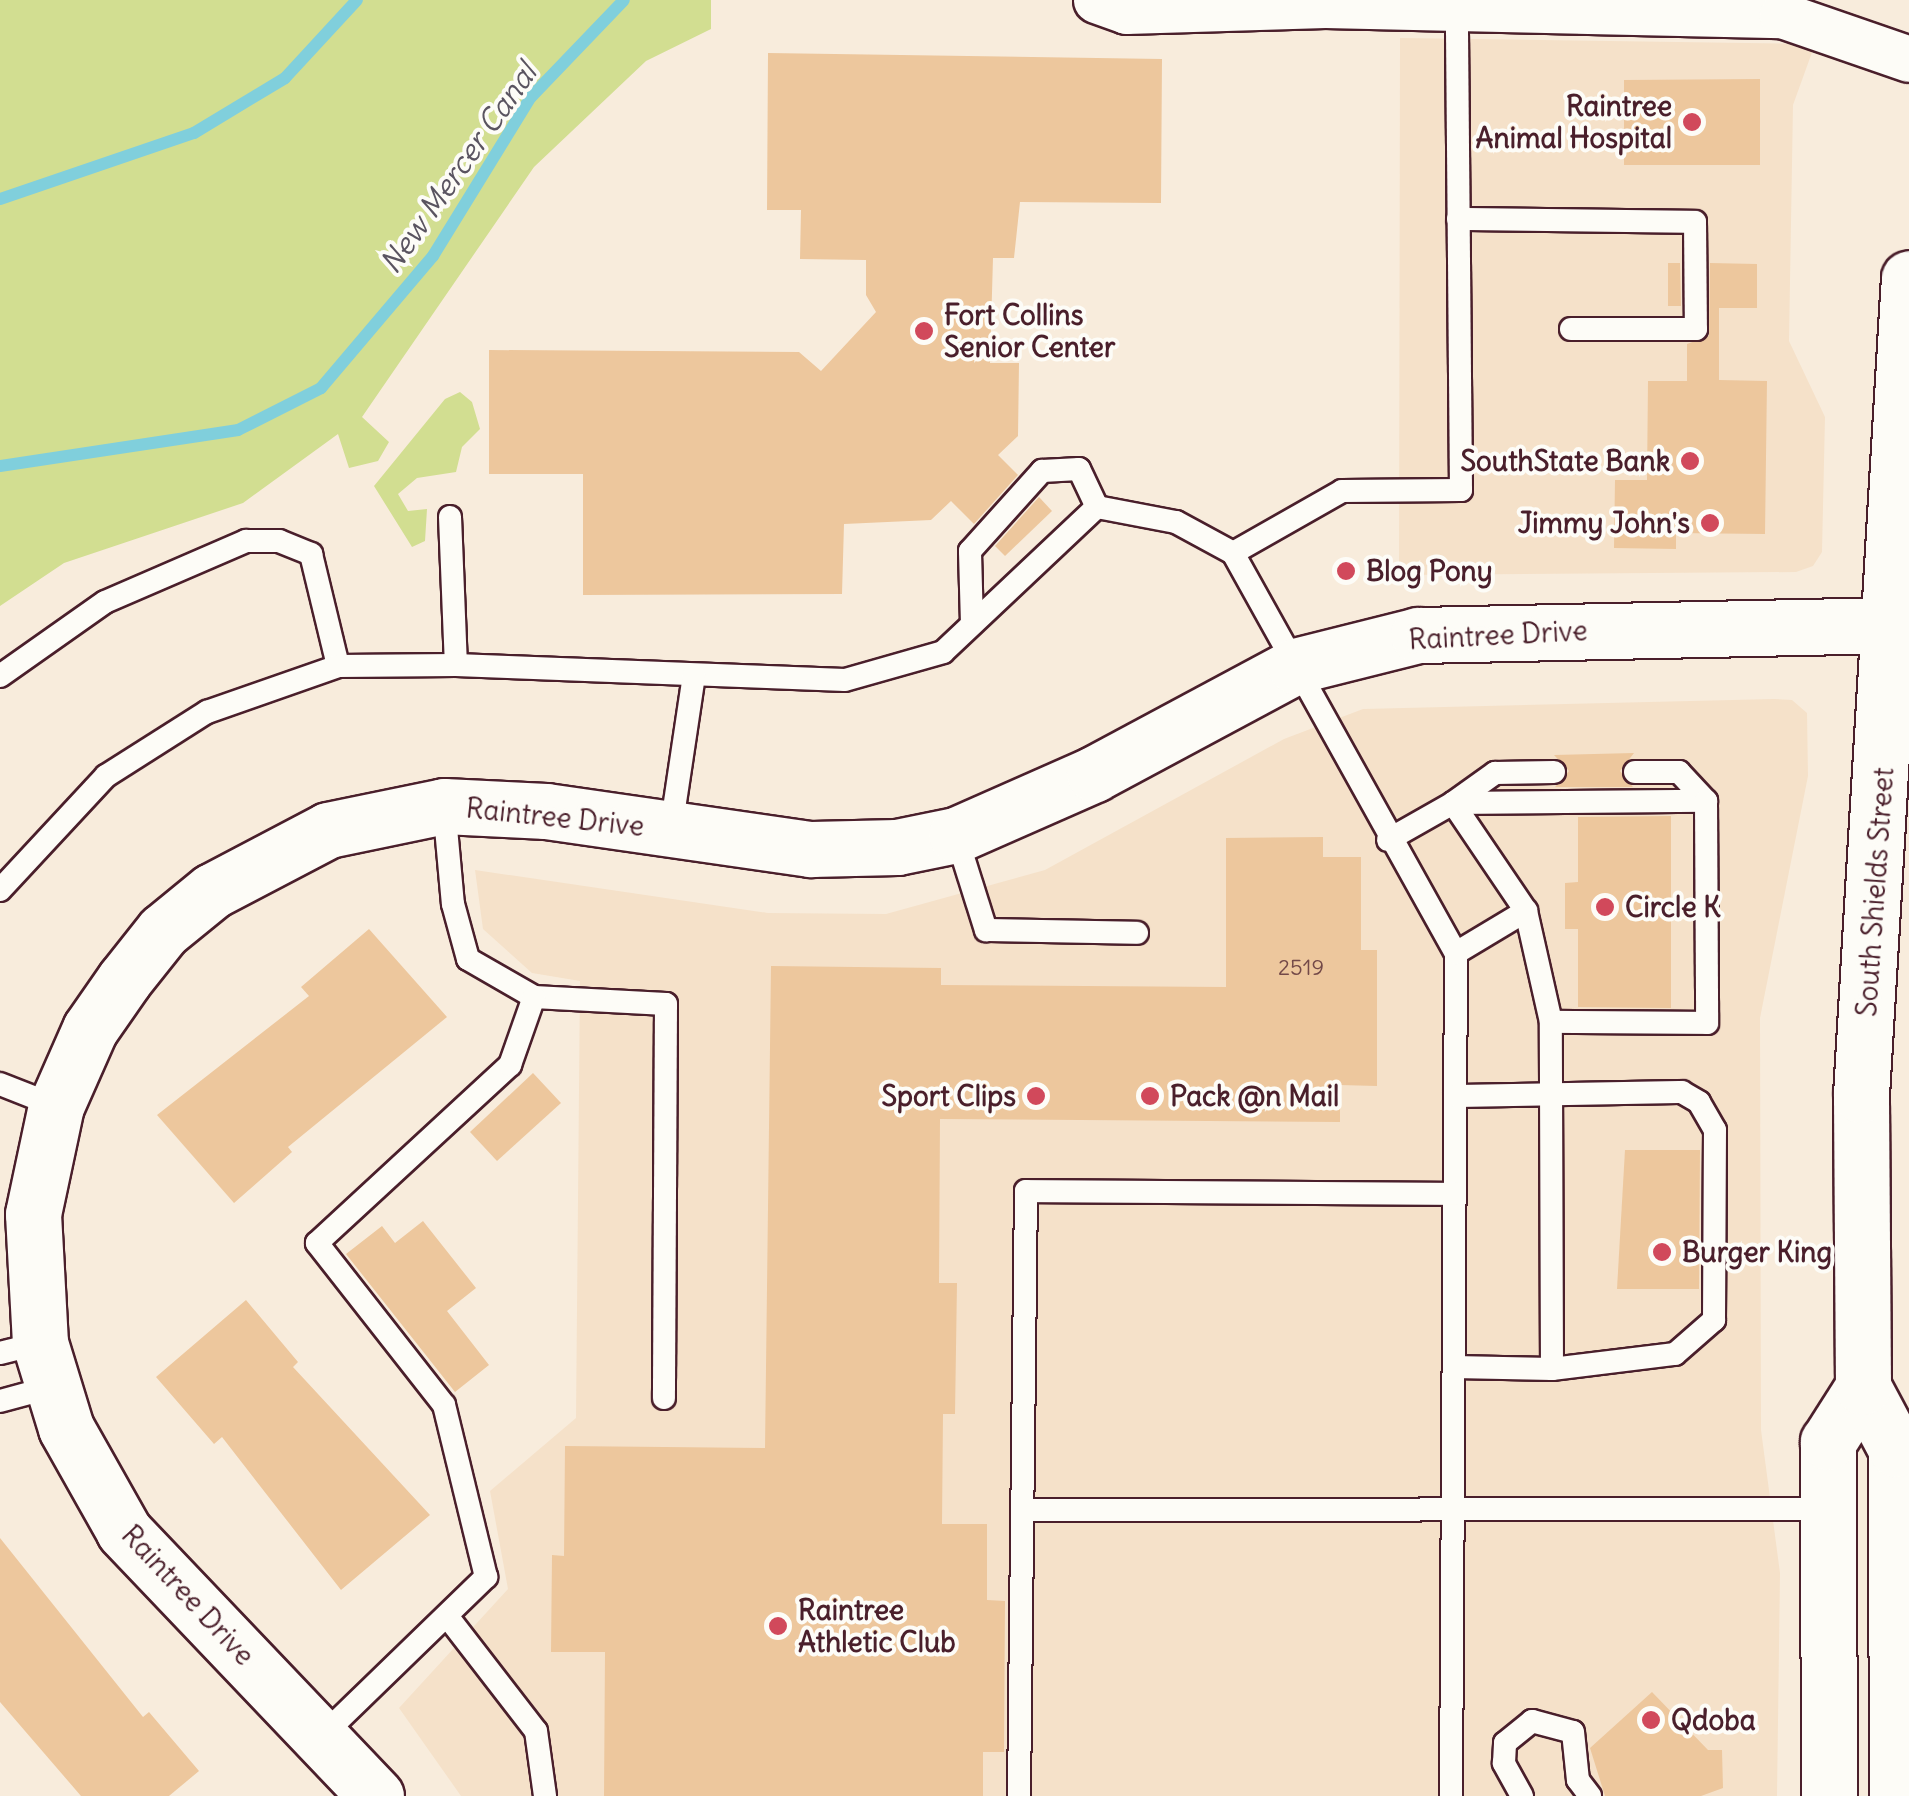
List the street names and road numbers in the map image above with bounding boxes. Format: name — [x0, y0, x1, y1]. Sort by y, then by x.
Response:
street label: Raintree Drive — [1408, 614, 1588, 656]
street label: South Shields Street — [1850, 766, 1900, 1018]
street label: Raintree Drive — [464, 791, 646, 843]
street label: Raintree Drive — [115, 1518, 261, 1672]

